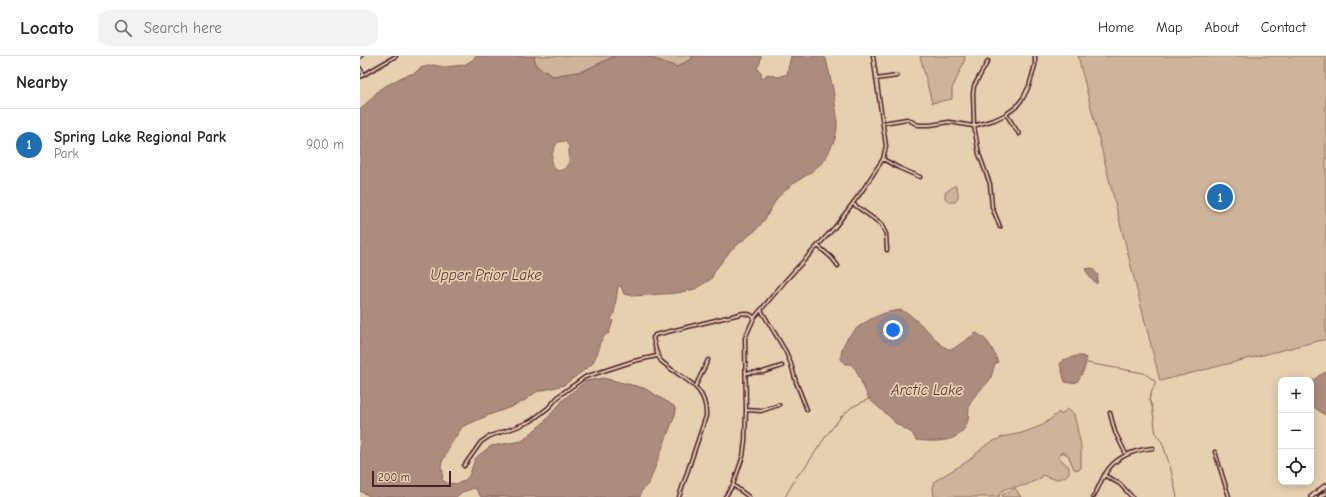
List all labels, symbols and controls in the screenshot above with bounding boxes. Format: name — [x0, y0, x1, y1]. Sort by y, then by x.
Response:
search box — [98, 10, 378, 46]
text: Locato — [20, 17, 74, 39]
icon: search — [112, 17, 134, 39]
text: Search here — [144, 19, 222, 37]
text: Home — [1098, 19, 1134, 36]
text: Map — [1156, 19, 1182, 36]
text: About — [1204, 19, 1239, 36]
text: Contact — [1261, 19, 1306, 36]
text: Nearby — [16, 73, 67, 92]
text: Spring Lake Regional Park — [54, 128, 226, 146]
text: 1 — [26, 137, 32, 152]
text: 900 m — [306, 137, 344, 152]
text: Park — [54, 146, 79, 161]
pin: 1 — [1207, 182, 1233, 212]
water label: Upper Prior Lake — [430, 266, 542, 284]
your location — [883, 320, 903, 340]
map controls — [1278, 377, 1314, 485]
button: + — [1278, 377, 1314, 413]
water label: Arctic Lake — [890, 381, 963, 399]
button: − — [1278, 413, 1314, 449]
button: locate — [1278, 449, 1314, 485]
scale bar — [372, 469, 451, 488]
text: 200 m — [378, 471, 410, 484]

